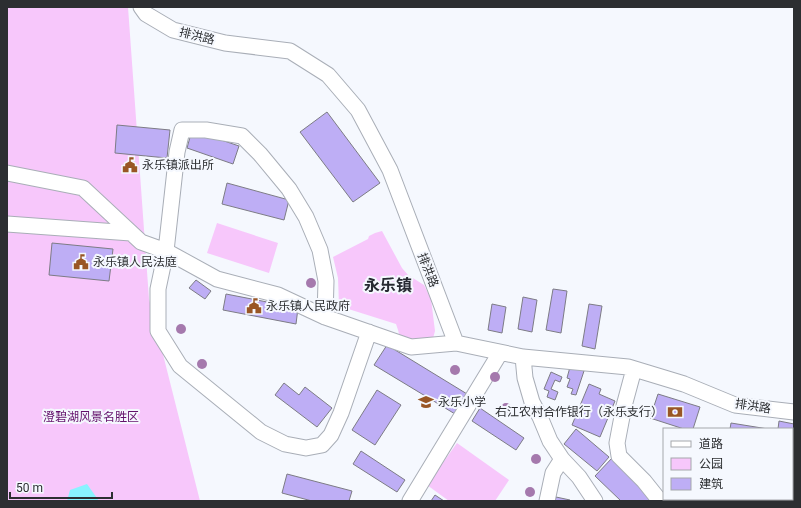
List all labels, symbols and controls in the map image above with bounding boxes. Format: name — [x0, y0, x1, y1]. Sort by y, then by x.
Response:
street label: 排洪路 — [178, 25, 216, 47]
public building icon: 永乐镇派出所 — [121, 156, 139, 174]
place label: 永乐镇派出所 — [142, 158, 214, 172]
street label: 排洪路 — [415, 251, 441, 289]
public building icon: 永乐镇人民法庭 — [72, 253, 90, 271]
place label: 永乐镇人民法庭 — [93, 255, 177, 269]
district label: 永乐镇 — [364, 276, 412, 295]
public building icon: 永乐镇人民政府 — [245, 297, 263, 315]
place label: 永乐镇人民政府 — [266, 299, 350, 313]
school or university icon: 永乐小学 — [417, 393, 435, 411]
place label: 永乐小学 — [438, 395, 486, 409]
street label: 排洪路 — [734, 396, 772, 416]
bank icon: 右江农村合作银行（永乐支行） — [666, 403, 684, 421]
place label: 右江农村合作银行（永乐支行） — [495, 405, 663, 419]
park label: 澄碧湖风景名胜区 — [43, 410, 139, 424]
legend — [663, 428, 793, 500]
text: 道路 — [699, 437, 723, 451]
text: 公园 — [699, 457, 723, 471]
scale bar — [10, 474, 112, 500]
text: 建筑 — [699, 477, 723, 491]
text: 50 m — [16, 481, 43, 495]

